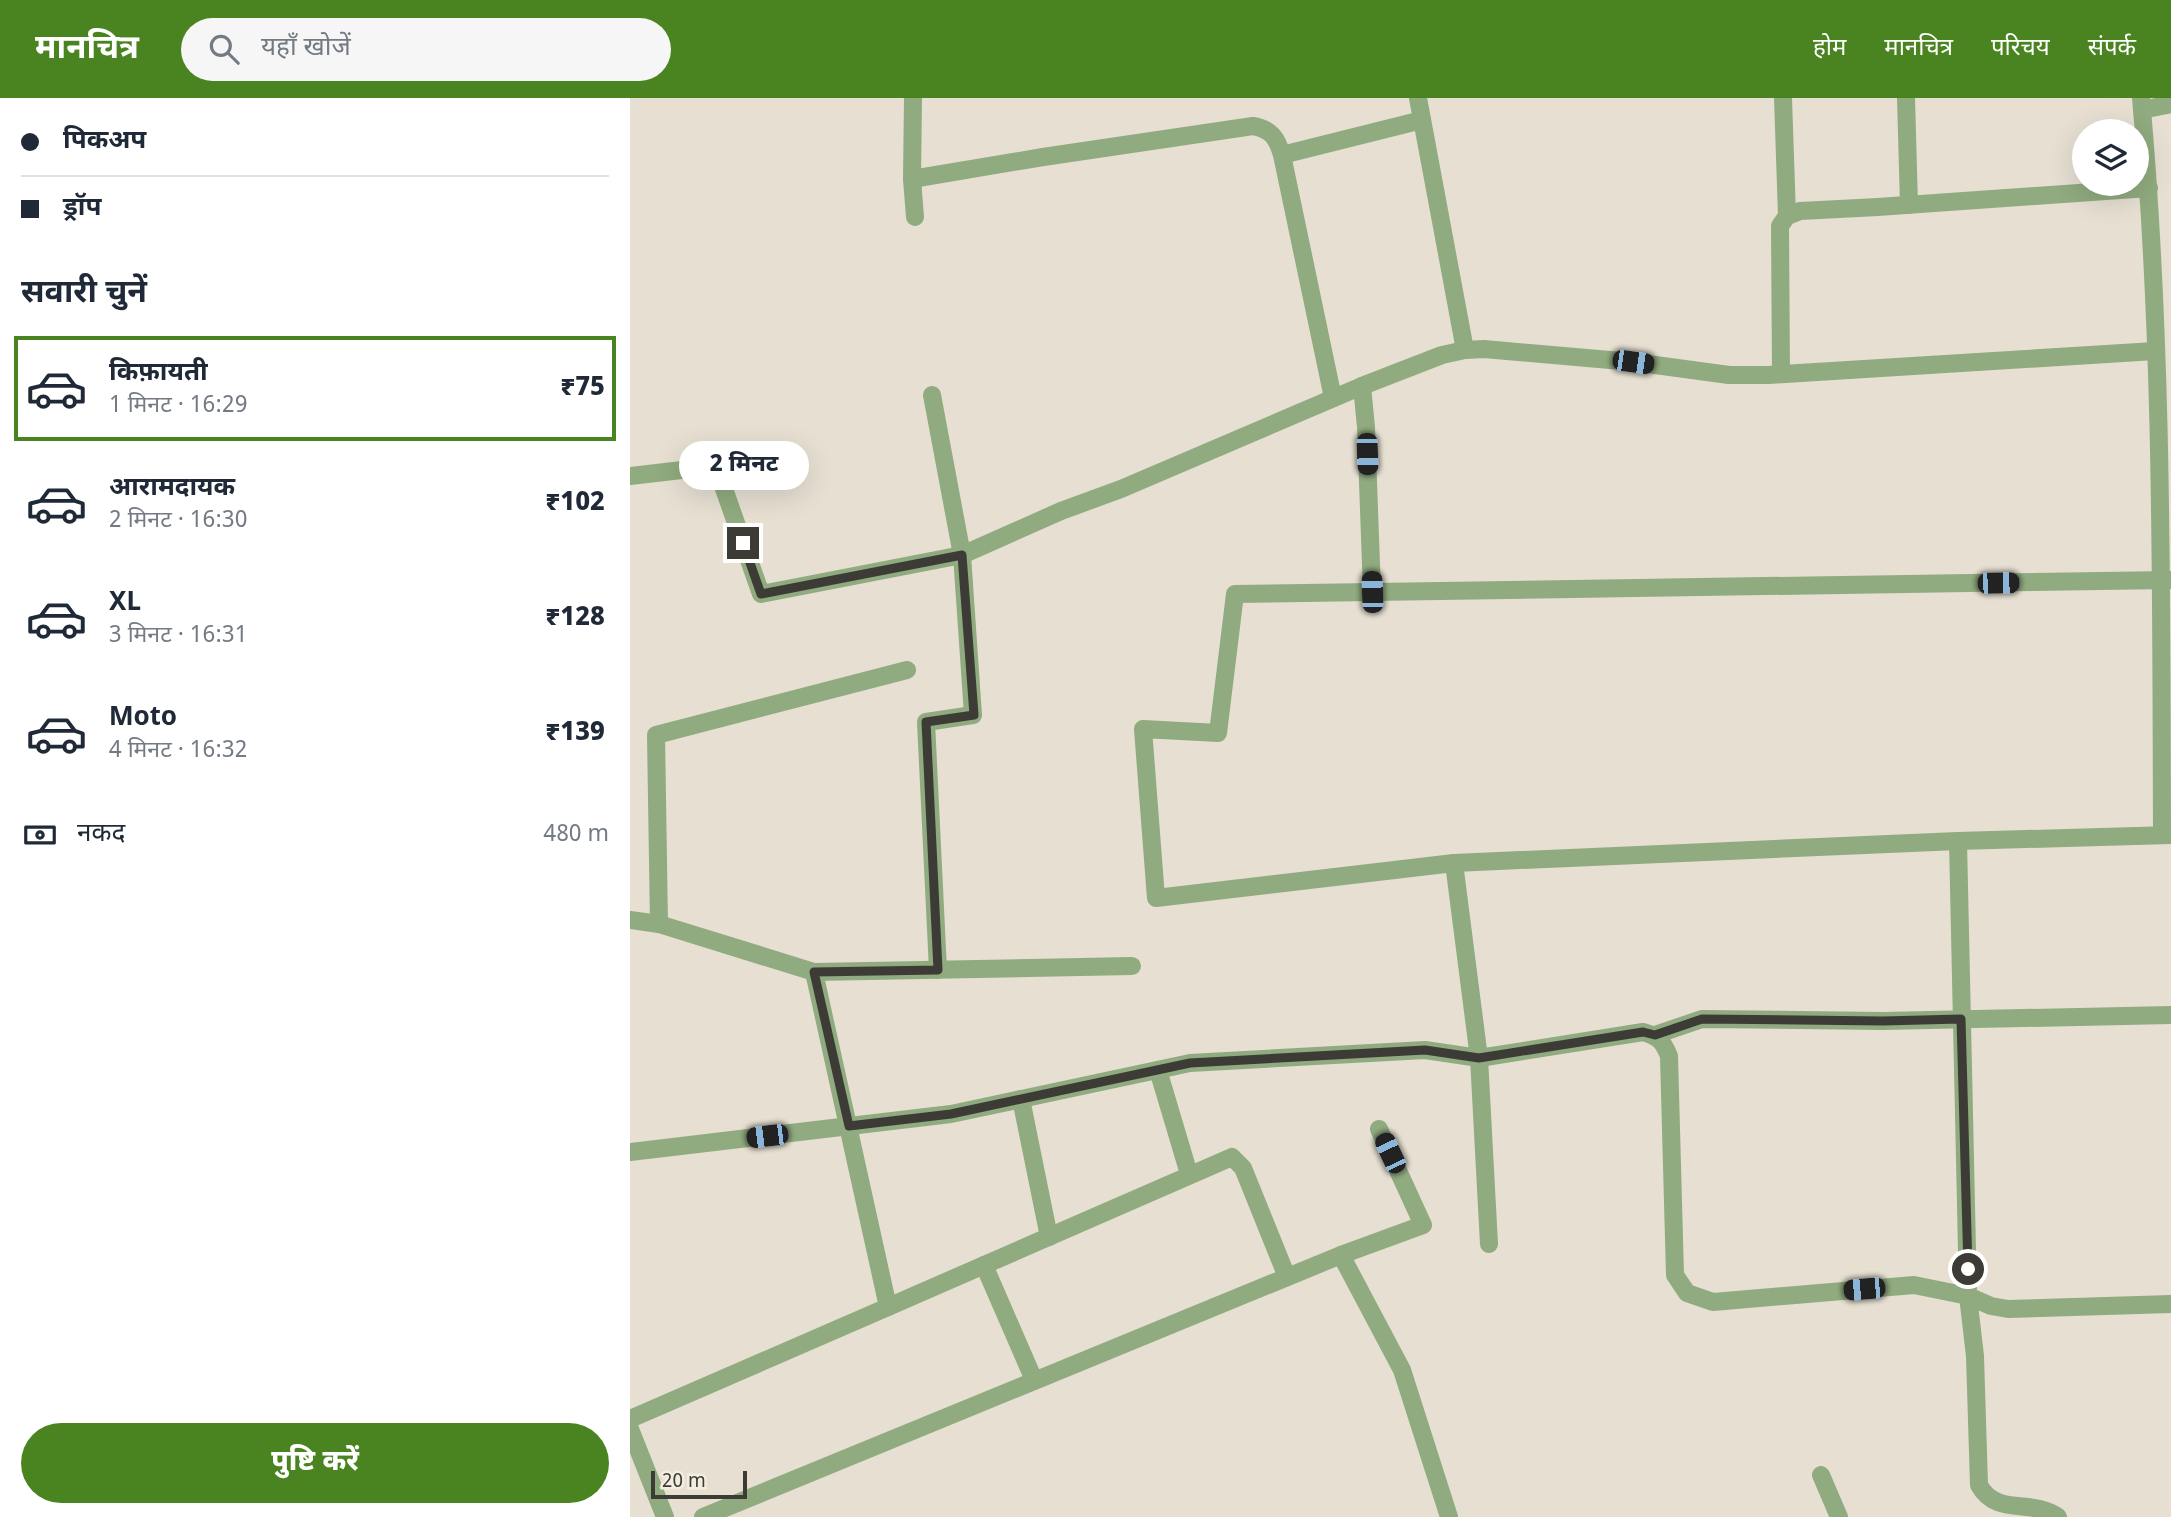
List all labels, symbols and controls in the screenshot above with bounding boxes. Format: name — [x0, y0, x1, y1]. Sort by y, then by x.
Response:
search box — [181, 18, 671, 81]
text: मानचित्र — [35, 28, 139, 71]
icon: search — [205, 30, 243, 68]
text: यहाँ खोजें — [261, 32, 351, 66]
text: होम — [1813, 33, 1846, 65]
text: मानचित्र — [1884, 33, 1953, 65]
text: परिचय — [1991, 33, 2050, 65]
text: संपर्क — [2088, 33, 2136, 65]
map controls — [2072, 119, 2149, 196]
button: layers — [2072, 119, 2149, 196]
text: पिकअप — [63, 125, 146, 159]
text: ड्रॉप — [63, 192, 101, 226]
text: सवारी चुनें — [21, 273, 147, 315]
car — [1611, 349, 1656, 375]
icon: car — [25, 357, 88, 420]
text: किफ़ायती — [109, 357, 208, 391]
text: ₹75 — [560, 372, 605, 406]
text: 1 मिनट · 16:29 — [109, 391, 247, 421]
car — [1356, 433, 1379, 475]
callout: 2 मिनट — [678, 442, 808, 490]
text: 2 मिनट — [710, 450, 778, 480]
icon: car — [25, 472, 88, 535]
text: आरामदायक — [109, 472, 235, 506]
text: ₹102 — [545, 487, 605, 521]
text: 2 मिनट · 16:30 — [109, 506, 247, 536]
route end — [727, 527, 759, 559]
car — [1361, 571, 1384, 613]
car — [1977, 572, 2020, 594]
icon: car — [25, 587, 88, 650]
text: XL — [109, 587, 141, 621]
text: ₹128 — [545, 602, 605, 636]
text: 3 मिनट · 16:31 — [109, 621, 247, 651]
icon: car — [25, 702, 88, 765]
text: Moto — [109, 702, 177, 736]
text: ₹139 — [545, 717, 605, 751]
text: 4 मिनट · 16:32 — [109, 736, 247, 766]
icon: cash — [21, 816, 59, 854]
text: नकद — [77, 818, 125, 852]
text: 480 m — [543, 820, 609, 850]
car — [745, 1123, 790, 1149]
car — [1372, 1130, 1409, 1176]
route start — [1952, 1253, 1984, 1285]
car — [1843, 1277, 1886, 1301]
button: पुष्टि करें — [21, 1423, 609, 1503]
scale bar — [651, 1468, 747, 1500]
text: 20 m — [662, 1470, 706, 1495]

